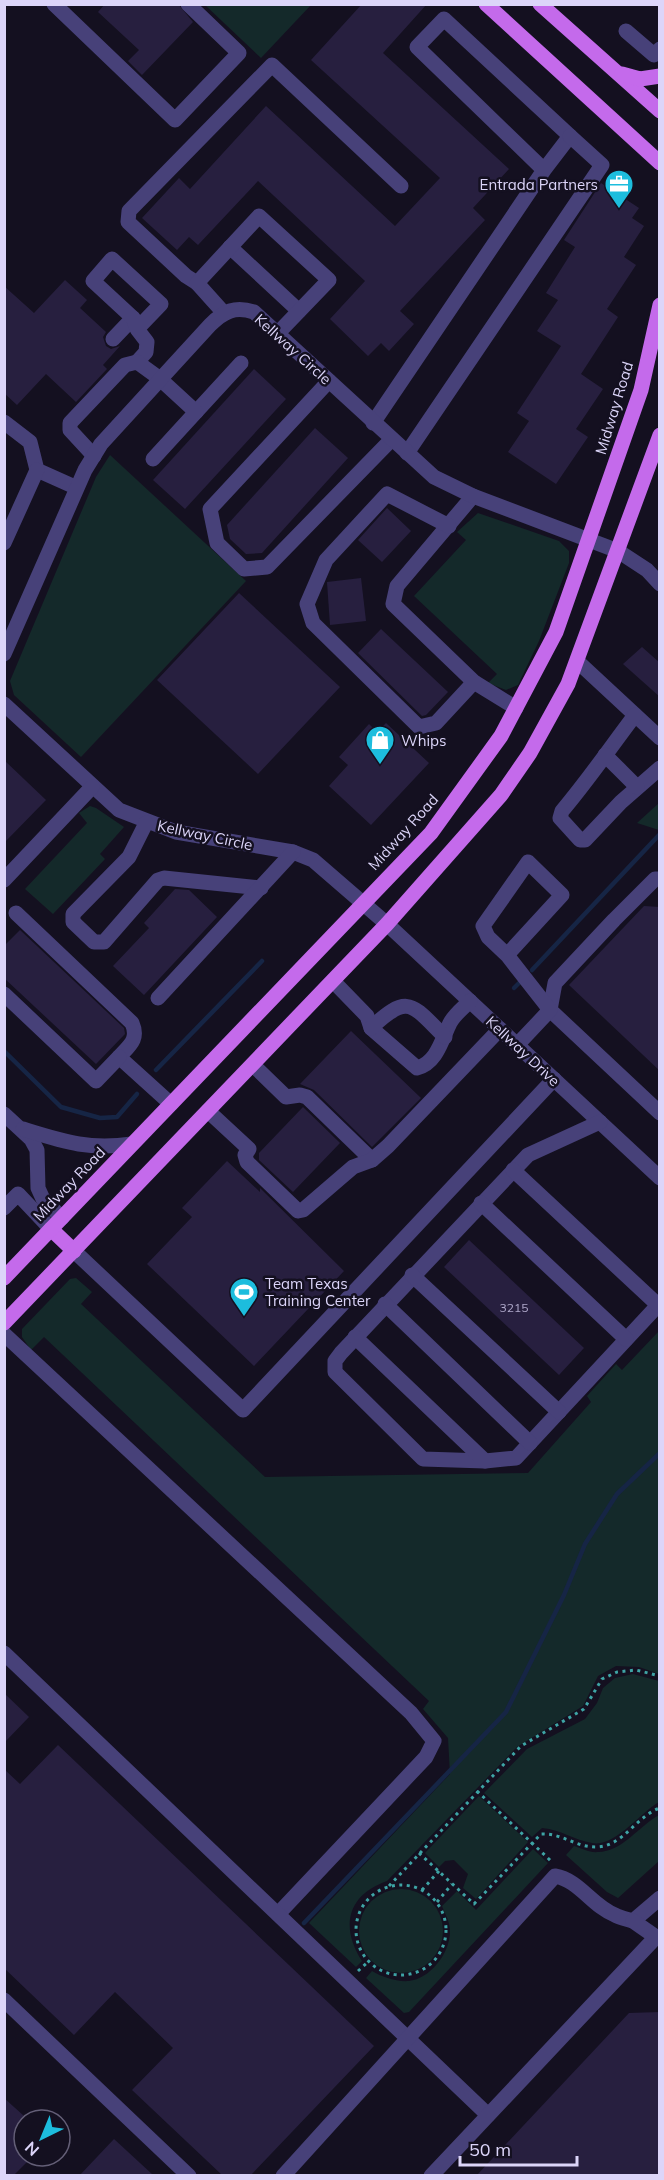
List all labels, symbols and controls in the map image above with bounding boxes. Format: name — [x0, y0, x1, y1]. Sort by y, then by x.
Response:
office icon: Entrada Partners — [603, 168, 635, 210]
place label: Entrada Partners — [480, 175, 598, 194]
street label: Kellway Circle — [251, 310, 335, 388]
street label: Midway Road — [591, 359, 637, 457]
shop icon: Whips — [364, 724, 396, 766]
place label: Whips — [401, 731, 446, 750]
street label: Midway Road — [364, 790, 442, 874]
street label: Kellway Circle — [156, 816, 254, 854]
street label: Kellway Drive — [482, 1012, 564, 1090]
street label: Midway Road — [29, 1143, 109, 1225]
place label: Team Texas Training Center — [265, 1274, 371, 1310]
sports icon: Team Texas Training Center — [228, 1276, 260, 1318]
house number: 3215 — [500, 1300, 528, 1315]
north arrow — [12, 2108, 72, 2168]
scale bar — [460, 2129, 577, 2167]
text: N — [21, 2138, 43, 2160]
text: 50 m — [469, 2138, 511, 2161]

